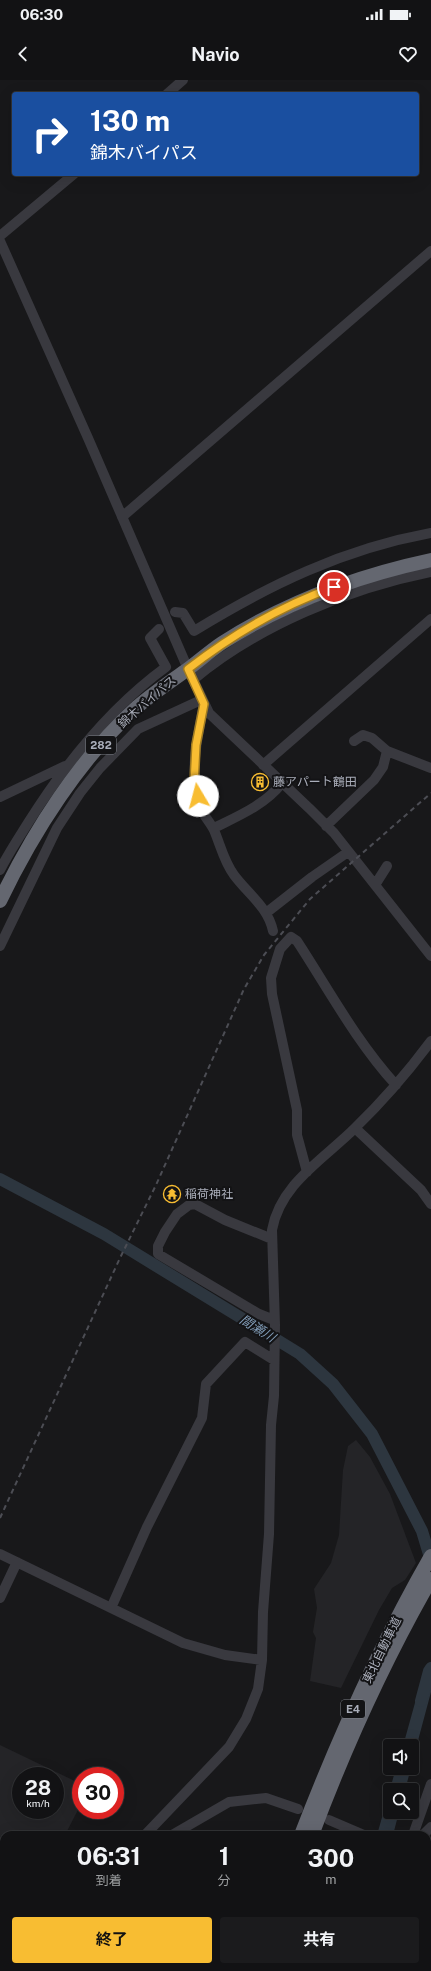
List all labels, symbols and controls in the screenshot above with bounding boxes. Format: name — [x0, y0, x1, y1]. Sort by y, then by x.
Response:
text: 06:30 — [20, 6, 63, 23]
icon: back — [12, 43, 34, 65]
icon: heart — [397, 43, 419, 65]
text: Navio — [191, 44, 240, 65]
text: 130 m — [90, 104, 170, 137]
icon: right — [24, 108, 76, 160]
text: 錦木バイパス — [90, 142, 198, 163]
pin — [317, 570, 351, 604]
icon: arrive — [323, 576, 345, 598]
street label: 錦木バイパス — [115, 673, 179, 731]
road number: 282 — [86, 736, 116, 754]
building icon: 藤アパート鶴田 — [250, 772, 270, 792]
position arrow — [177, 775, 219, 817]
place label: 藤アパート鶴田 — [273, 775, 357, 789]
temple icon: 稲荷神社 — [162, 1184, 182, 1204]
place label: 稲荷神社 — [185, 1187, 233, 1201]
water label: 間瀬川 — [237, 1312, 280, 1346]
street label: 東北自動車道 — [360, 1615, 404, 1685]
road number: E4 — [341, 1700, 365, 1718]
map controls — [383, 1739, 419, 1819]
button: sound — [383, 1739, 419, 1775]
speed limit sign: 30 — [72, 1767, 124, 1819]
text: 28 — [25, 1776, 51, 1800]
button: search — [383, 1783, 419, 1819]
text: km/h — [26, 1797, 50, 1809]
text: 06:31 — [77, 1842, 141, 1870]
text: 1 — [219, 1842, 229, 1870]
text: 300 — [307, 1844, 354, 1872]
text: m — [325, 1872, 336, 1887]
text: 到着 — [96, 1873, 122, 1888]
text: 分 — [218, 1873, 231, 1888]
button: 終了 — [12, 1917, 212, 1963]
button: 共有 — [220, 1917, 419, 1963]

